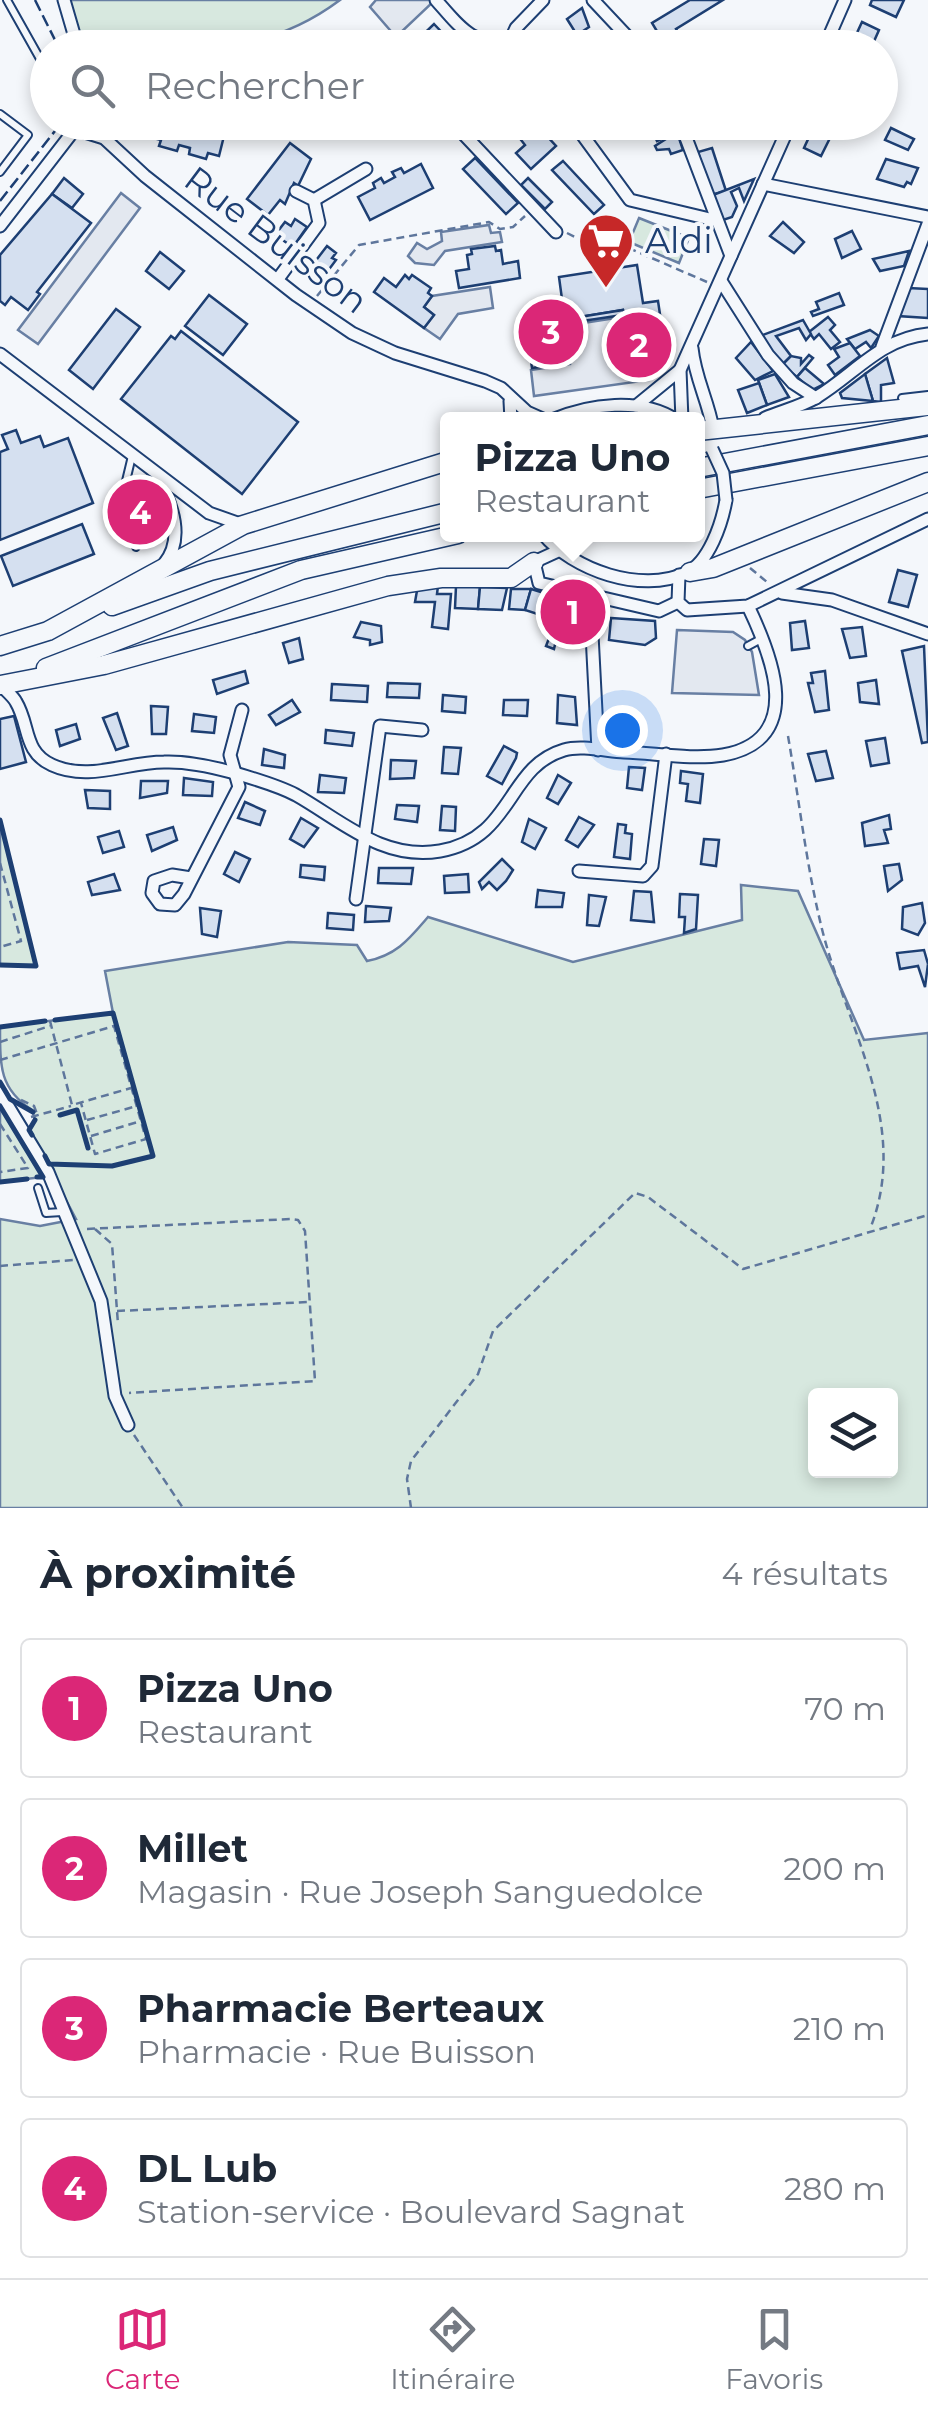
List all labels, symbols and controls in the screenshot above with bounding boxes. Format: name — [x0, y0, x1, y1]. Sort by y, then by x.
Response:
search box — [30, 30, 898, 140]
icon: search — [65, 58, 120, 113]
text: Rechercher — [145, 62, 365, 109]
street label: Rue Buisson — [176, 157, 376, 322]
supermarket icon: Aldi — [576, 211, 636, 290]
place label: Aldi — [645, 219, 713, 262]
pin: 3 — [518, 294, 584, 370]
pin: 2 — [606, 308, 672, 382]
popup — [440, 412, 705, 542]
text: Pizza Uno — [475, 434, 670, 481]
pin: 4 — [108, 474, 172, 550]
text: Restaurant — [475, 481, 650, 520]
pin: 1 — [540, 574, 606, 650]
your location — [597, 705, 648, 756]
map controls — [808, 1388, 898, 1478]
button: layers — [808, 1388, 898, 1478]
text: À proximité — [40, 1547, 296, 1599]
text: 4 résultats — [721, 1554, 888, 1593]
text: Pizza Uno — [137, 1665, 333, 1712]
text: 1 — [68, 1689, 81, 1728]
text: 70 m — [804, 1689, 886, 1728]
text: Restaurant — [137, 1712, 313, 1751]
text: Millet — [137, 1825, 248, 1872]
text: 2 — [65, 1849, 84, 1888]
text: 200 m — [783, 1849, 886, 1888]
text: Magasin · Rue Joseph Sanguedolce — [137, 1872, 703, 1911]
text: Pharmacie Berteaux — [137, 1985, 544, 2032]
text: 3 — [65, 2009, 84, 2048]
text: 210 m — [793, 2009, 886, 2048]
text: Pharmacie · Rue Buisson — [137, 2032, 536, 2071]
text: DL Lub — [137, 2145, 277, 2192]
text: 4 — [63, 2169, 86, 2208]
text: 280 m — [784, 2169, 886, 2208]
text: Station-service · Boulevard Sagnat — [137, 2192, 685, 2231]
tab: Carte — [105, 2302, 180, 2396]
tab: Itinéraire — [390, 2302, 515, 2396]
tab: Favoris — [725, 2302, 823, 2396]

